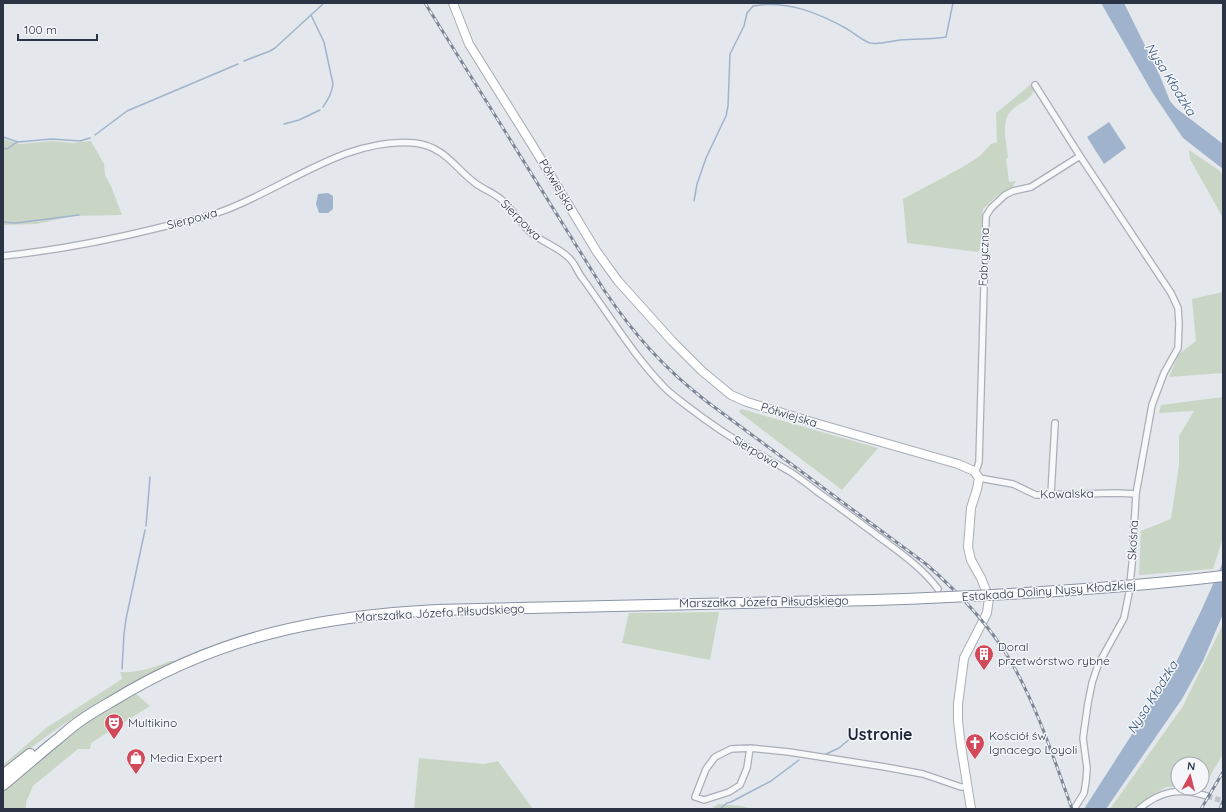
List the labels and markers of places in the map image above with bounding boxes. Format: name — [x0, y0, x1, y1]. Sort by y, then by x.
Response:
place label: Doral przetwórstwo rybne — [998, 639, 1110, 668]
building icon: Doral przetwórstwo rybne — [973, 643, 995, 671]
theatre icon: Multikino — [103, 712, 125, 740]
place label: Multikino — [128, 715, 177, 730]
place label: Kościół św Ignacego Loyoli — [989, 728, 1077, 757]
church icon: Kościół św Ignacego Loyoli — [964, 732, 986, 760]
shop icon: Media Expert — [125, 747, 147, 775]
place label: Media Expert — [150, 750, 222, 765]

